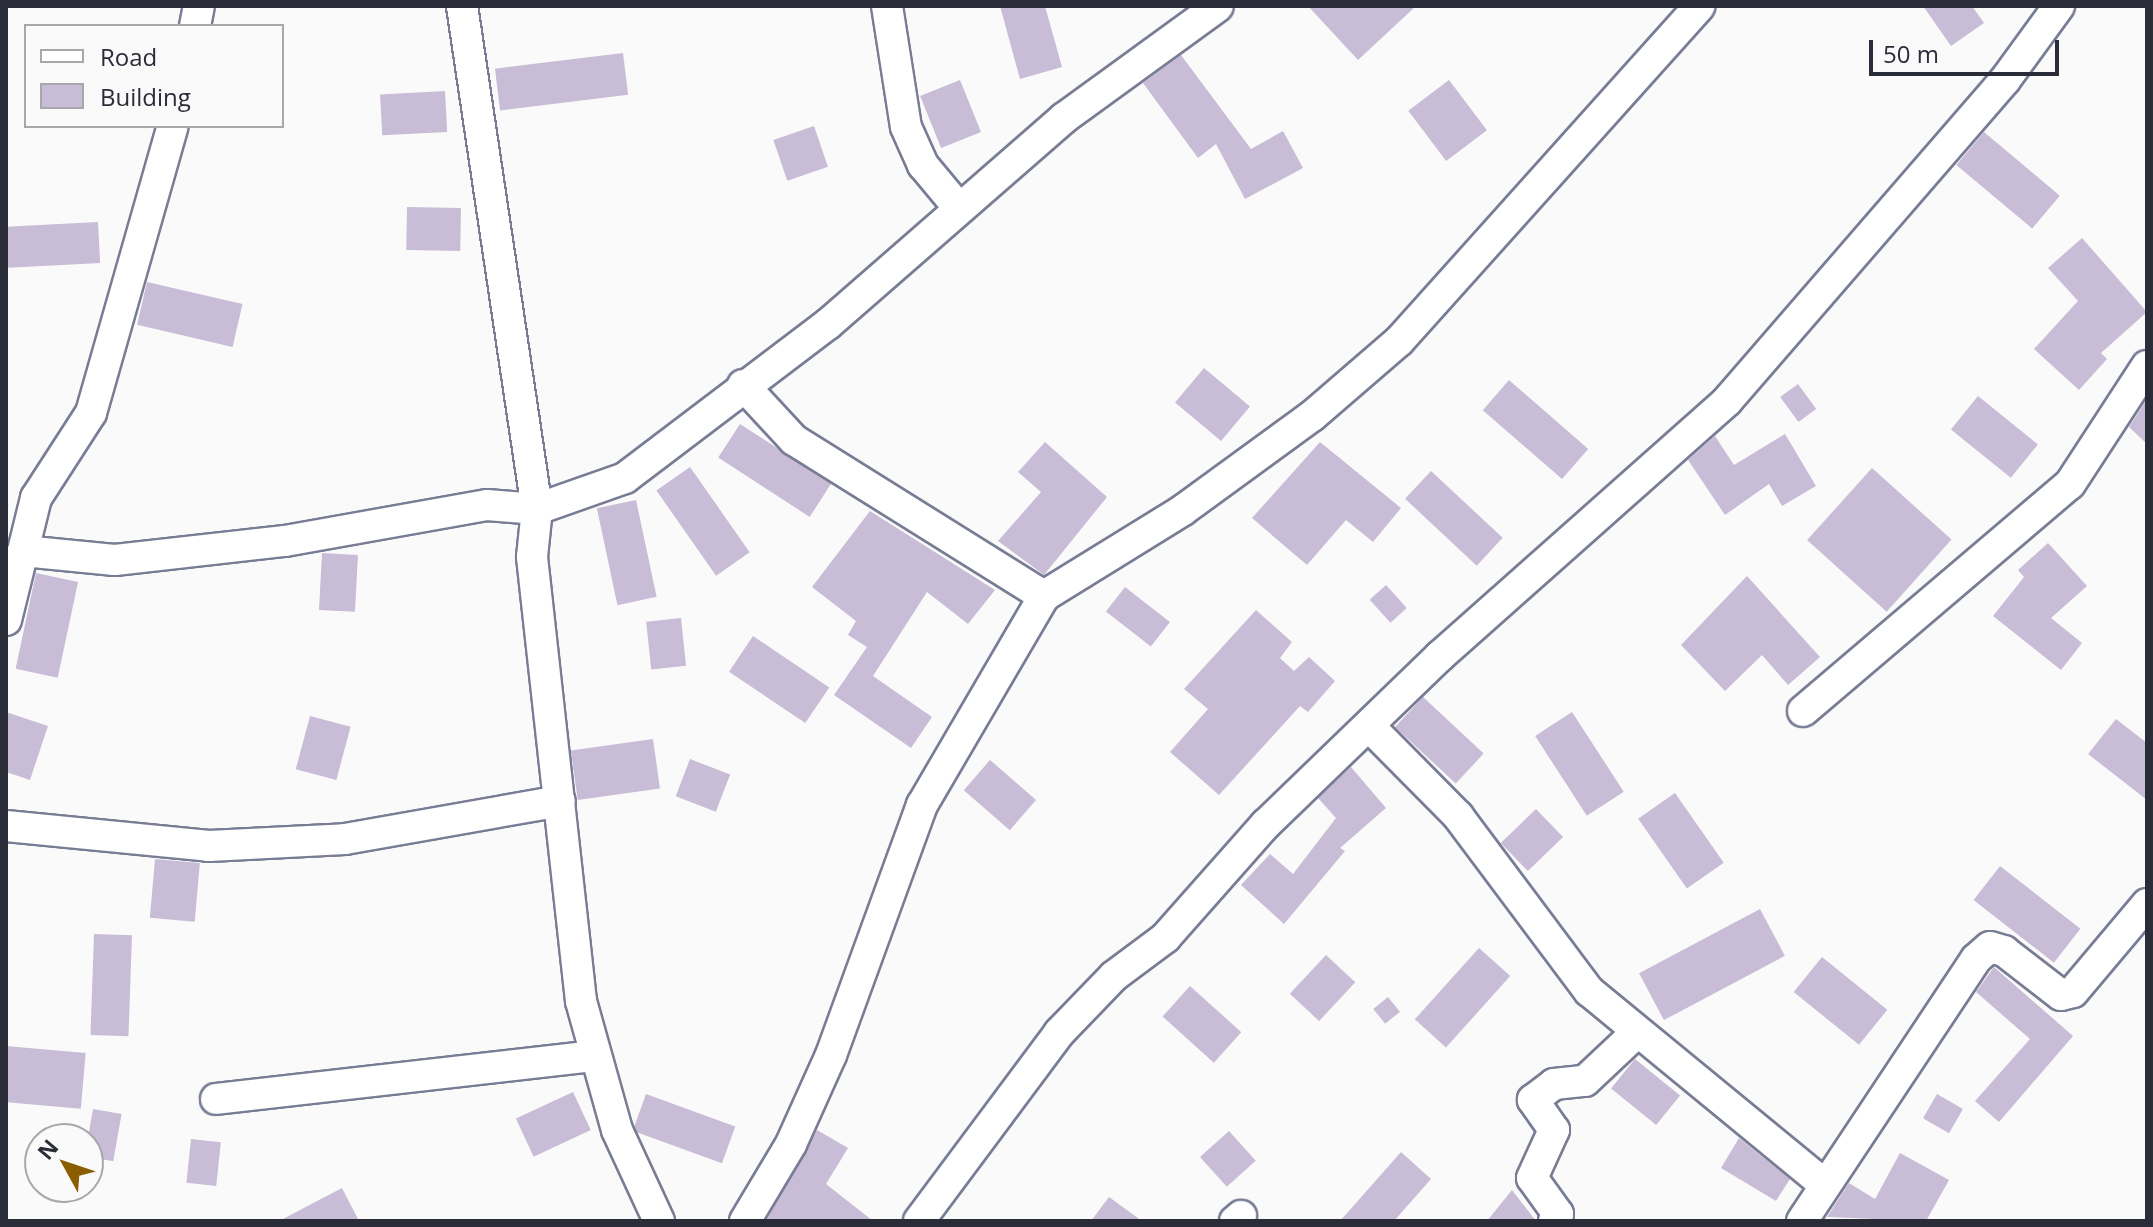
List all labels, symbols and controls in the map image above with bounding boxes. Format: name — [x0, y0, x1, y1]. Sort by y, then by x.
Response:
legend — [24, 24, 284, 128]
scale bar — [1873, 24, 2063, 74]
text: 50 m — [1883, 37, 1939, 70]
text: Road — [100, 40, 157, 73]
text: Building — [100, 80, 191, 113]
north arrow — [24, 1123, 104, 1203]
text: N — [30, 1132, 64, 1165]

